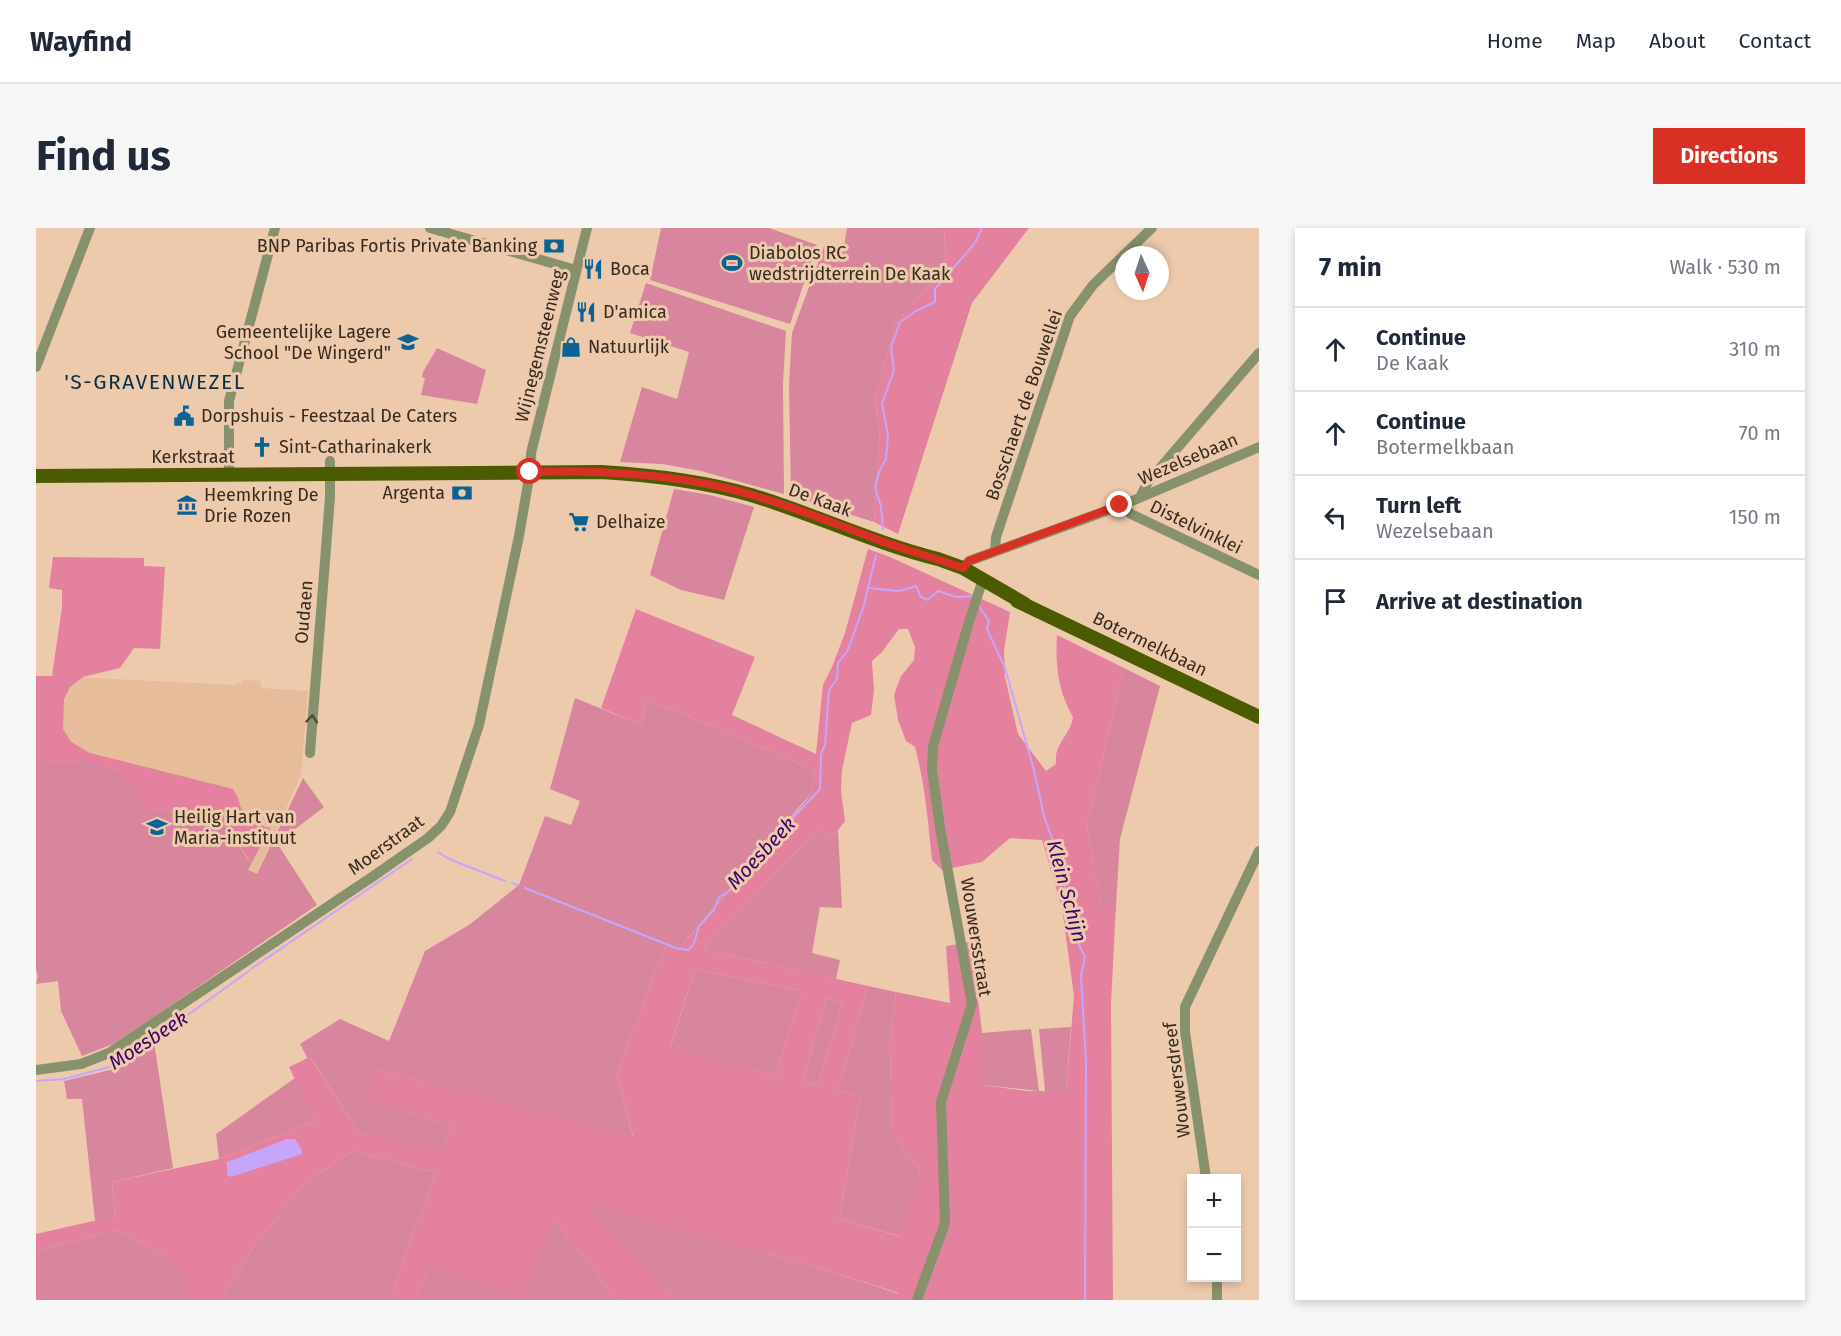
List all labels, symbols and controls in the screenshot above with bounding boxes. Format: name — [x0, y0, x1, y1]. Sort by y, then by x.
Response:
text: Wayfind — [30, 25, 132, 58]
text: Home — [1487, 28, 1543, 54]
text: Map — [1576, 28, 1616, 54]
text: About — [1649, 28, 1706, 54]
text: Contact — [1739, 28, 1811, 54]
button: Directions — [1653, 128, 1805, 184]
text: Find us — [36, 131, 171, 181]
bank icon: BNP Paribas Fortis Private Banking — [542, 234, 566, 258]
place label: BNP Paribas Fortis Private Banking — [257, 235, 538, 257]
place label: Diabolos RC wedstrijdterrein De Kaak — [749, 242, 951, 285]
north arrow — [1115, 246, 1169, 300]
sports icon: Diabolos RC wedstrijdterrein De Kaak — [720, 251, 744, 275]
text: 7 min — [1319, 252, 1382, 283]
text: Walk · 530 m — [1669, 255, 1781, 279]
restaurant icon: Boca — [581, 257, 605, 281]
place label: Boca — [610, 258, 650, 280]
street label: Wijnegemsteenweg — [510, 267, 570, 425]
restaurant icon: D'amica — [574, 300, 598, 324]
place label: D'amica — [603, 301, 667, 323]
street label: Bosschaert de Bouwellei — [981, 307, 1067, 503]
place label: Gemeentelijke Lagere School "De Wingerd" — [216, 321, 391, 364]
text: Continue — [1376, 324, 1466, 351]
school or university icon: Gemeentelijke Lagere School "De Wingerd" — [396, 330, 420, 354]
icon: ahead — [1319, 333, 1352, 366]
shop icon: Natuurlijk — [559, 335, 583, 359]
place label: Natuurlijk — [588, 336, 670, 358]
text: 310 m — [1729, 337, 1781, 361]
text: De Kaak — [1376, 351, 1449, 375]
district label: 'S-GRAVENWEZEL — [64, 369, 246, 395]
public building icon: Dorpshuis - Feestzaal De Caters — [172, 404, 196, 428]
place label: Dorpshuis - Feestzaal De Caters — [201, 405, 457, 427]
text: Continue — [1376, 408, 1466, 435]
icon: ahead — [1319, 417, 1352, 450]
text: 70 m — [1739, 421, 1781, 445]
street label: Wezelsebaan — [1135, 428, 1241, 490]
church icon: Sint-Catharinakerk — [250, 435, 274, 459]
text: Botermelkbaan — [1376, 435, 1515, 459]
place label: Sint-Catharinakerk — [279, 436, 432, 458]
street label: Kerkstraat — [151, 446, 235, 468]
route start — [516, 458, 542, 484]
street label: De Kaak — [786, 478, 855, 522]
bank icon: Argenta — [450, 481, 474, 505]
place label: Argenta — [382, 482, 445, 504]
place label: Heemkring De Drie Rozen — [204, 484, 319, 527]
route end — [1106, 491, 1132, 517]
text: Turn left — [1376, 492, 1461, 519]
museum icon: Heemkring De Drie Rozen — [175, 493, 199, 517]
street label: Distelvinklei — [1146, 495, 1246, 559]
icon: left — [1319, 501, 1352, 534]
text: 150 m — [1729, 505, 1781, 529]
supermarket icon: Delhaize — [567, 510, 591, 534]
place label: Delhaize — [596, 511, 666, 533]
text: Wezelsebaan — [1376, 519, 1494, 543]
street label: Oudaen — [290, 579, 318, 645]
icon: arrive — [1319, 585, 1352, 618]
text: Arrive at destination — [1376, 588, 1583, 615]
street label: Botermelkbaan — [1089, 607, 1211, 681]
one-way arrow — [305, 714, 318, 724]
place label: Heilig Hart van Maria-instituut — [174, 806, 297, 849]
street label: Moerstraat — [344, 810, 429, 880]
water label: Moesbeek — [722, 812, 800, 894]
school or university icon: Heilig Hart van Maria-instituut — [145, 815, 169, 839]
water label: Klein Schijn — [1042, 837, 1092, 945]
street label: Wouwersstraat — [956, 876, 996, 999]
water label: Moesbeek — [104, 1005, 192, 1074]
street label: Wouwersdreef — [1159, 1019, 1195, 1139]
map controls — [1187, 1174, 1241, 1282]
button: + — [1187, 1174, 1241, 1228]
button: − — [1187, 1228, 1241, 1282]

